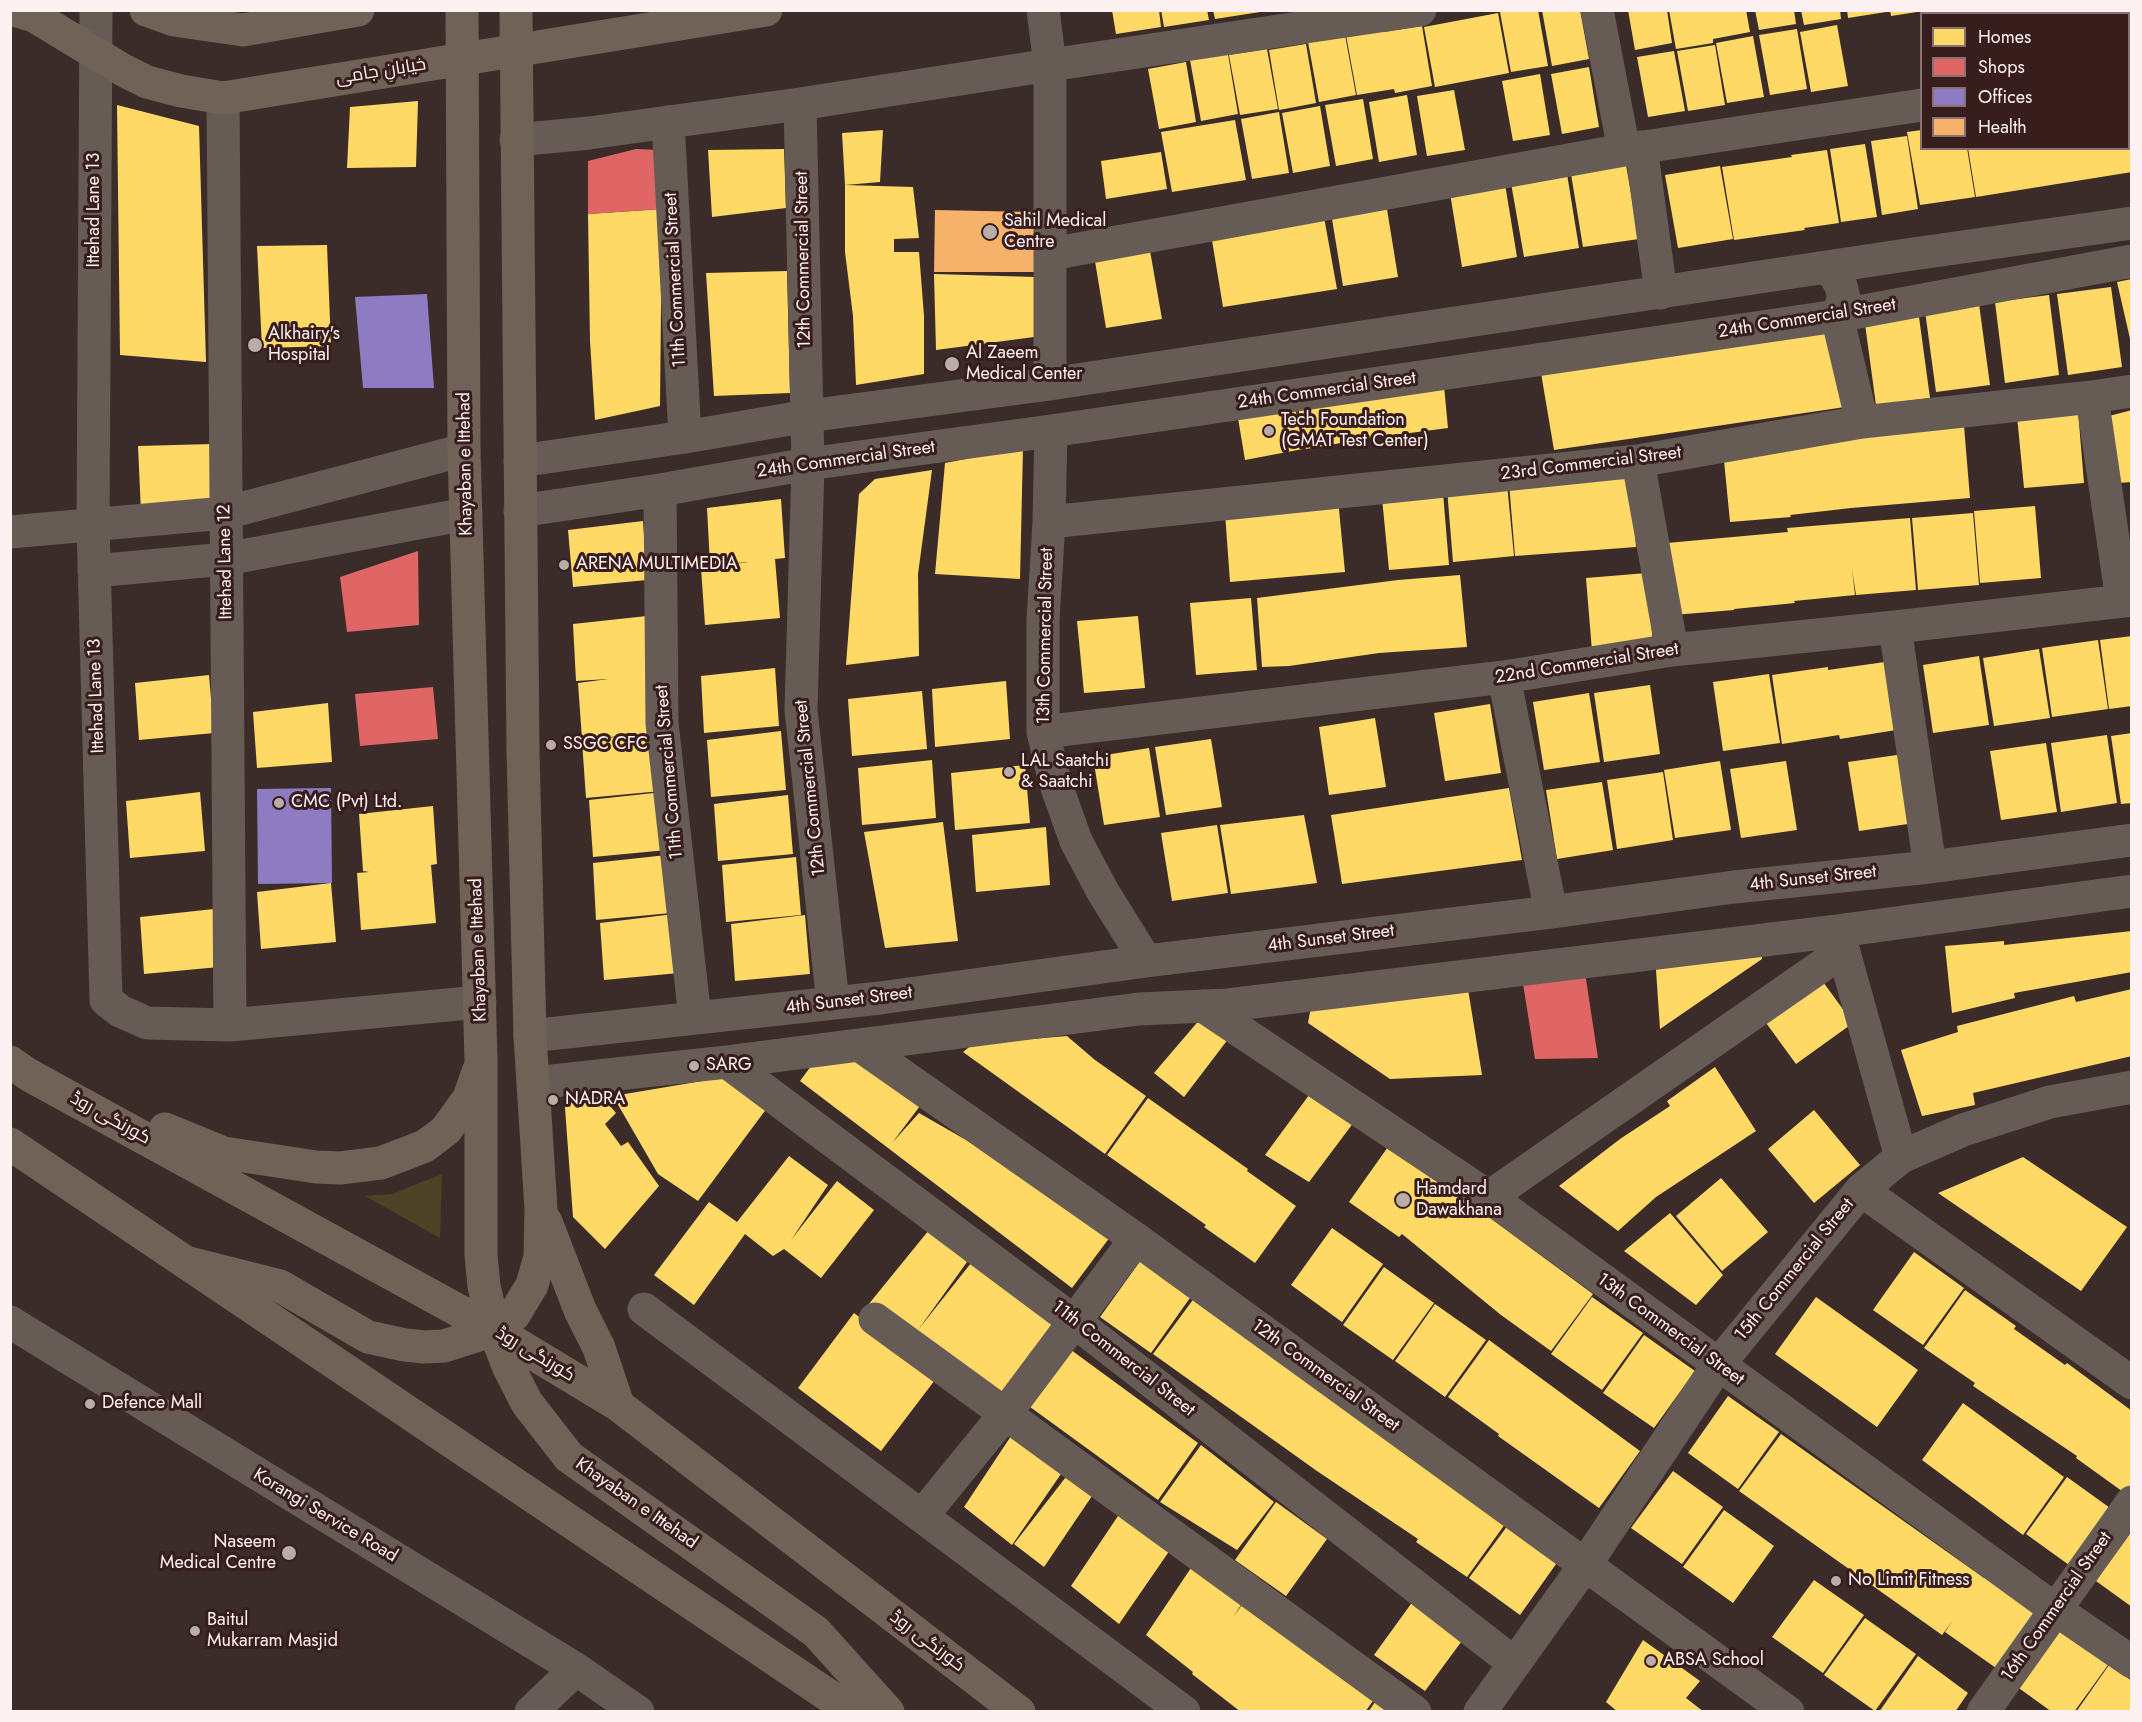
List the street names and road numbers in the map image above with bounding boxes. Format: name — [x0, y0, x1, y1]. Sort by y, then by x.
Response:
street label: خیابانِ جامی — [334, 54, 428, 90]
street label: Ittehad Lane 13 — [84, 153, 106, 267]
street label: 12th Commercial Street — [792, 171, 816, 349]
street label: 11th Commercial Street — [661, 192, 691, 368]
street label: 24th Commercial Street — [1717, 294, 1897, 344]
street label: 24th Commercial Street — [1236, 368, 1418, 414]
street label: Khayaban e Ittehad — [454, 392, 478, 536]
street label: 24th Commercial Street — [755, 437, 937, 483]
street label: 23rd Commercial Street — [1499, 442, 1683, 486]
street label: Ittehad Lane 12 — [214, 504, 238, 620]
street label: 13th Commercial Street — [1034, 547, 1058, 725]
street label: Ittehad Lane 13 — [84, 638, 110, 754]
street label: 22nd Commercial Street — [1494, 639, 1680, 689]
street label: 11th Commercial Street — [652, 684, 688, 860]
street label: 12th Commercial Street — [791, 699, 831, 877]
street label: 4th Sunset Street — [1748, 862, 1878, 896]
street label: Khayaban e Ittehad — [466, 878, 492, 1022]
street label: 4th Sunset Street — [1266, 921, 1396, 957]
street label: 4th Sunset Street — [784, 983, 914, 1019]
street label: کورنگی روڈ — [66, 1088, 154, 1150]
street label: 15th Commercial Street — [1731, 1194, 1859, 1346]
street label: 13th Commercial Street — [1592, 1269, 1748, 1391]
street label: 11th Commercial Street — [1047, 1297, 1199, 1421]
street label: 12th Commercial Street — [1247, 1315, 1403, 1437]
street label: کورنگی روڈ — [492, 1323, 578, 1387]
street label: Khayaban e Ittehad — [571, 1454, 701, 1554]
street label: Korangi Service Road — [249, 1464, 401, 1568]
street label: 16th Commercial Street — [1997, 1528, 2117, 1686]
street label: کورنگی روڈ — [885, 1607, 969, 1677]

